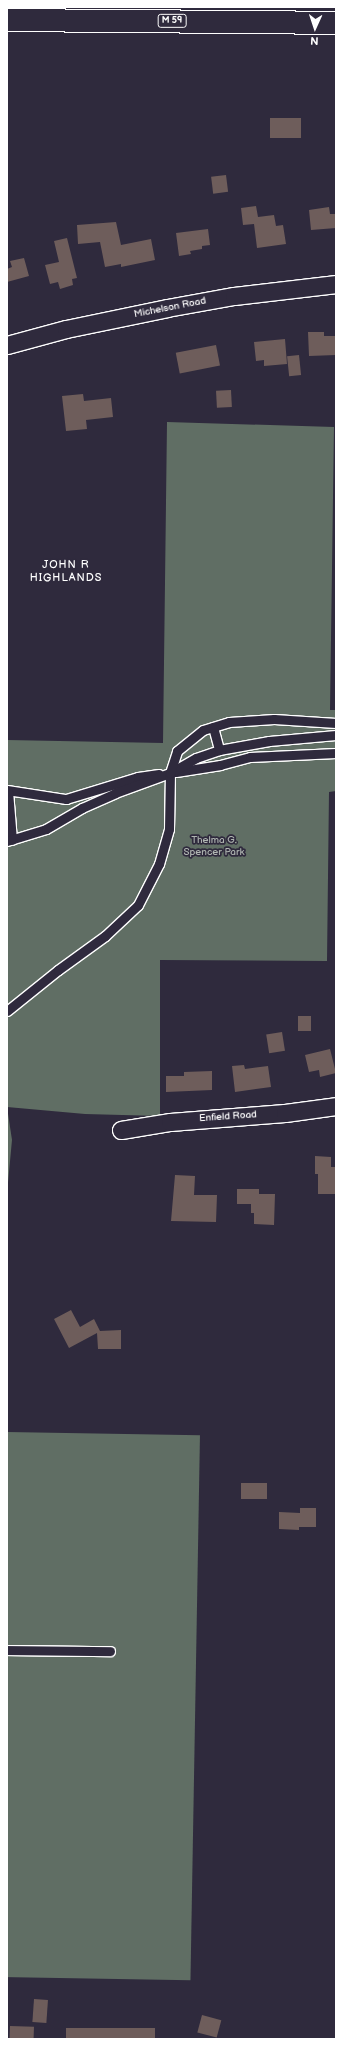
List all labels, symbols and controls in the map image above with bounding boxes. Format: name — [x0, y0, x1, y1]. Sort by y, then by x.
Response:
north arrow — [295, 8, 335, 48]
road number: M 59 — [157, 14, 187, 28]
text: N — [310, 34, 319, 47]
street label: Michelson Road — [133, 295, 207, 321]
district label: JOHN R HIGHLANDS — [30, 559, 102, 585]
park label: Thelma G. Spencer Park — [183, 834, 245, 858]
street label: Enfield Road — [199, 1109, 257, 1125]

